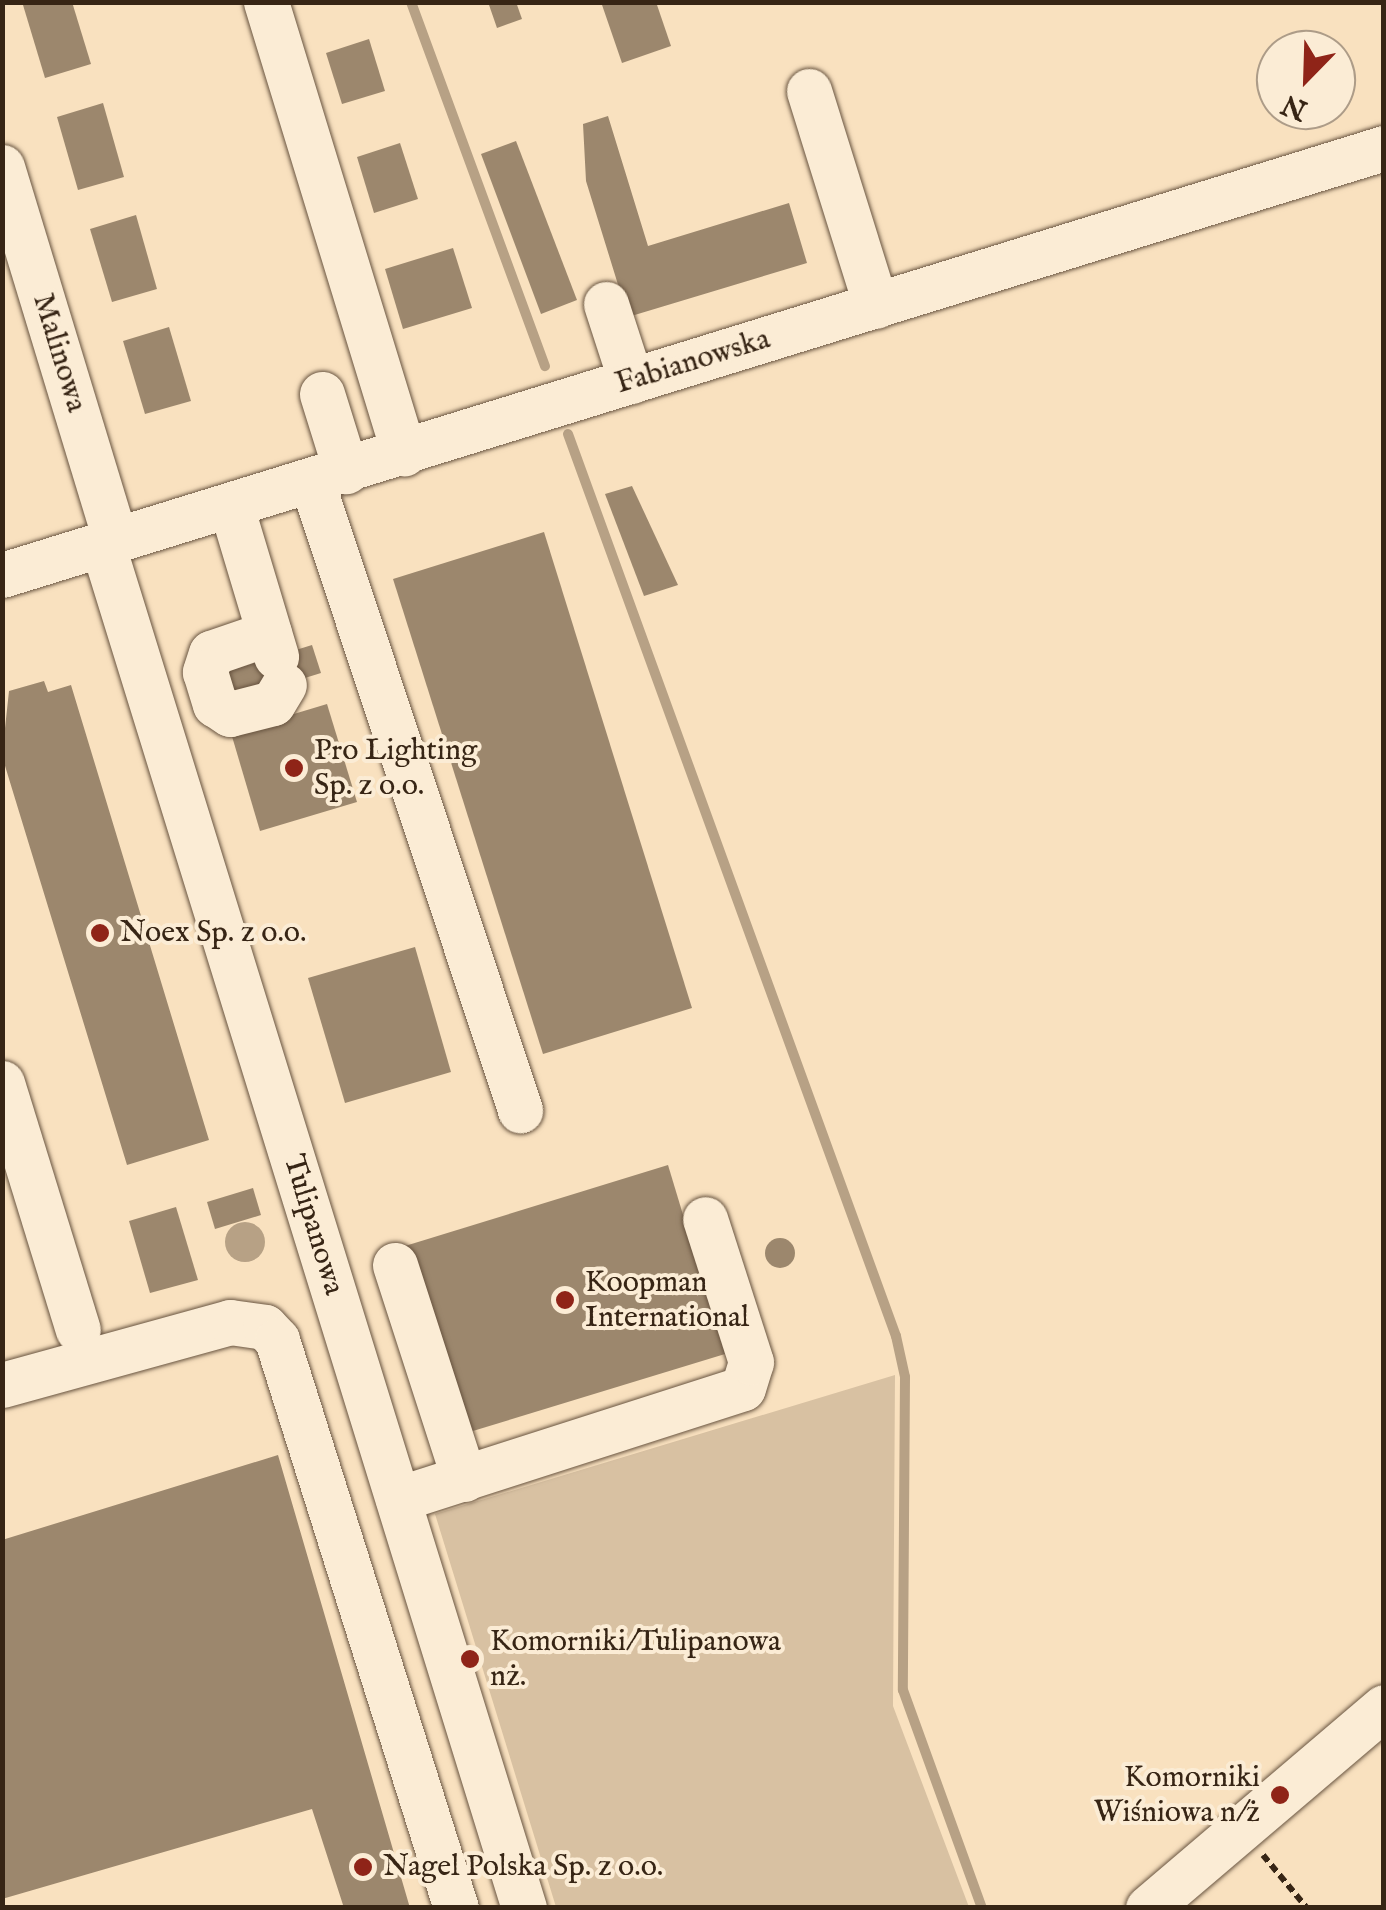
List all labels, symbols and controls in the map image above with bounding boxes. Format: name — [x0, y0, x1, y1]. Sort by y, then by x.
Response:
north arrow — [1256, 30, 1356, 130]
text: N — [1277, 85, 1313, 127]
street label: Malinowa — [24, 289, 94, 417]
street label: Fabianowska — [611, 321, 775, 403]
place label: Pro Lighting Sp. z o.o. — [314, 733, 477, 804]
marker: Pro Lighting Sp. z o.o. — [283, 757, 305, 779]
place label: Noex Sp. z o.o. — [120, 915, 306, 951]
marker: Noex Sp. z o.o. — [89, 922, 111, 944]
street label: Tulipanowa — [275, 1151, 351, 1299]
place label: Koopman International — [585, 1265, 749, 1336]
marker: Koopman International — [554, 1289, 576, 1311]
place label: Komorniki/Tulipanowa nż. — [490, 1624, 781, 1694]
marker: Komorniki/Tulipanowa nż. — [459, 1648, 481, 1670]
place label: Komorniki Wiśniowa n/ż — [1094, 1760, 1260, 1830]
marker: Komorniki Wiśniowa n/ż — [1269, 1784, 1291, 1806]
place label: Nagel Polska Sp. z o.o. — [383, 1849, 663, 1885]
marker: Nagel Polska Sp. z o.o. — [352, 1856, 374, 1878]

